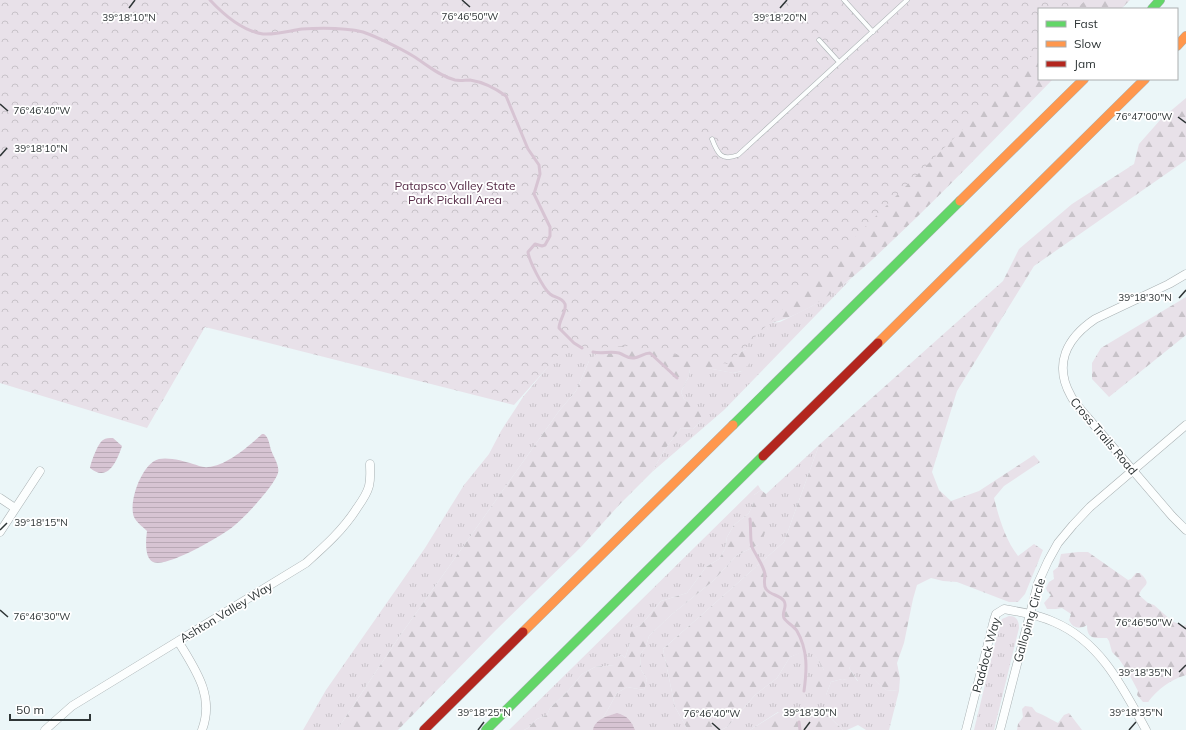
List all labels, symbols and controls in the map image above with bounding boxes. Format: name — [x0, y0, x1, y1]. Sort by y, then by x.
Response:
legend — [1038, 8, 1178, 80]
text: 76°46'50"W — [442, 10, 498, 23]
text: 39°18'10"N — [102, 11, 156, 24]
text: 39°18'20"N — [753, 11, 807, 24]
text: Fast — [1074, 16, 1098, 31]
text: Slow — [1074, 36, 1102, 51]
text: Jam — [1074, 56, 1096, 71]
text: 76°46'40"W — [14, 104, 70, 117]
text: 76°47'00"W — [1116, 110, 1172, 123]
text: 39°18'10"N — [14, 142, 68, 155]
park label: Patapsco Valley State Park Pickall Area — [394, 178, 516, 207]
text: 39°18'30"N — [1118, 291, 1172, 304]
street label: Cross Trails Road — [1067, 394, 1141, 478]
text: 39°18'15"N — [14, 516, 68, 529]
street label: Galloping Circle — [1010, 576, 1048, 664]
street label: Ashton Valley Way — [177, 578, 276, 646]
text: 76°46'30"W — [14, 610, 70, 623]
street label: Paddock Way — [969, 615, 1003, 694]
text: 76°46'50"W — [1116, 616, 1172, 629]
text: 39°18'35"N — [1118, 666, 1172, 679]
scale bar — [10, 696, 90, 722]
text: 50 m — [16, 702, 44, 717]
text: 39°18'25"N — [457, 706, 511, 719]
text: 39°18'30"N — [783, 706, 837, 719]
text: 39°18'35"N — [1109, 706, 1163, 719]
text: 76°46'40"W — [684, 707, 740, 720]

